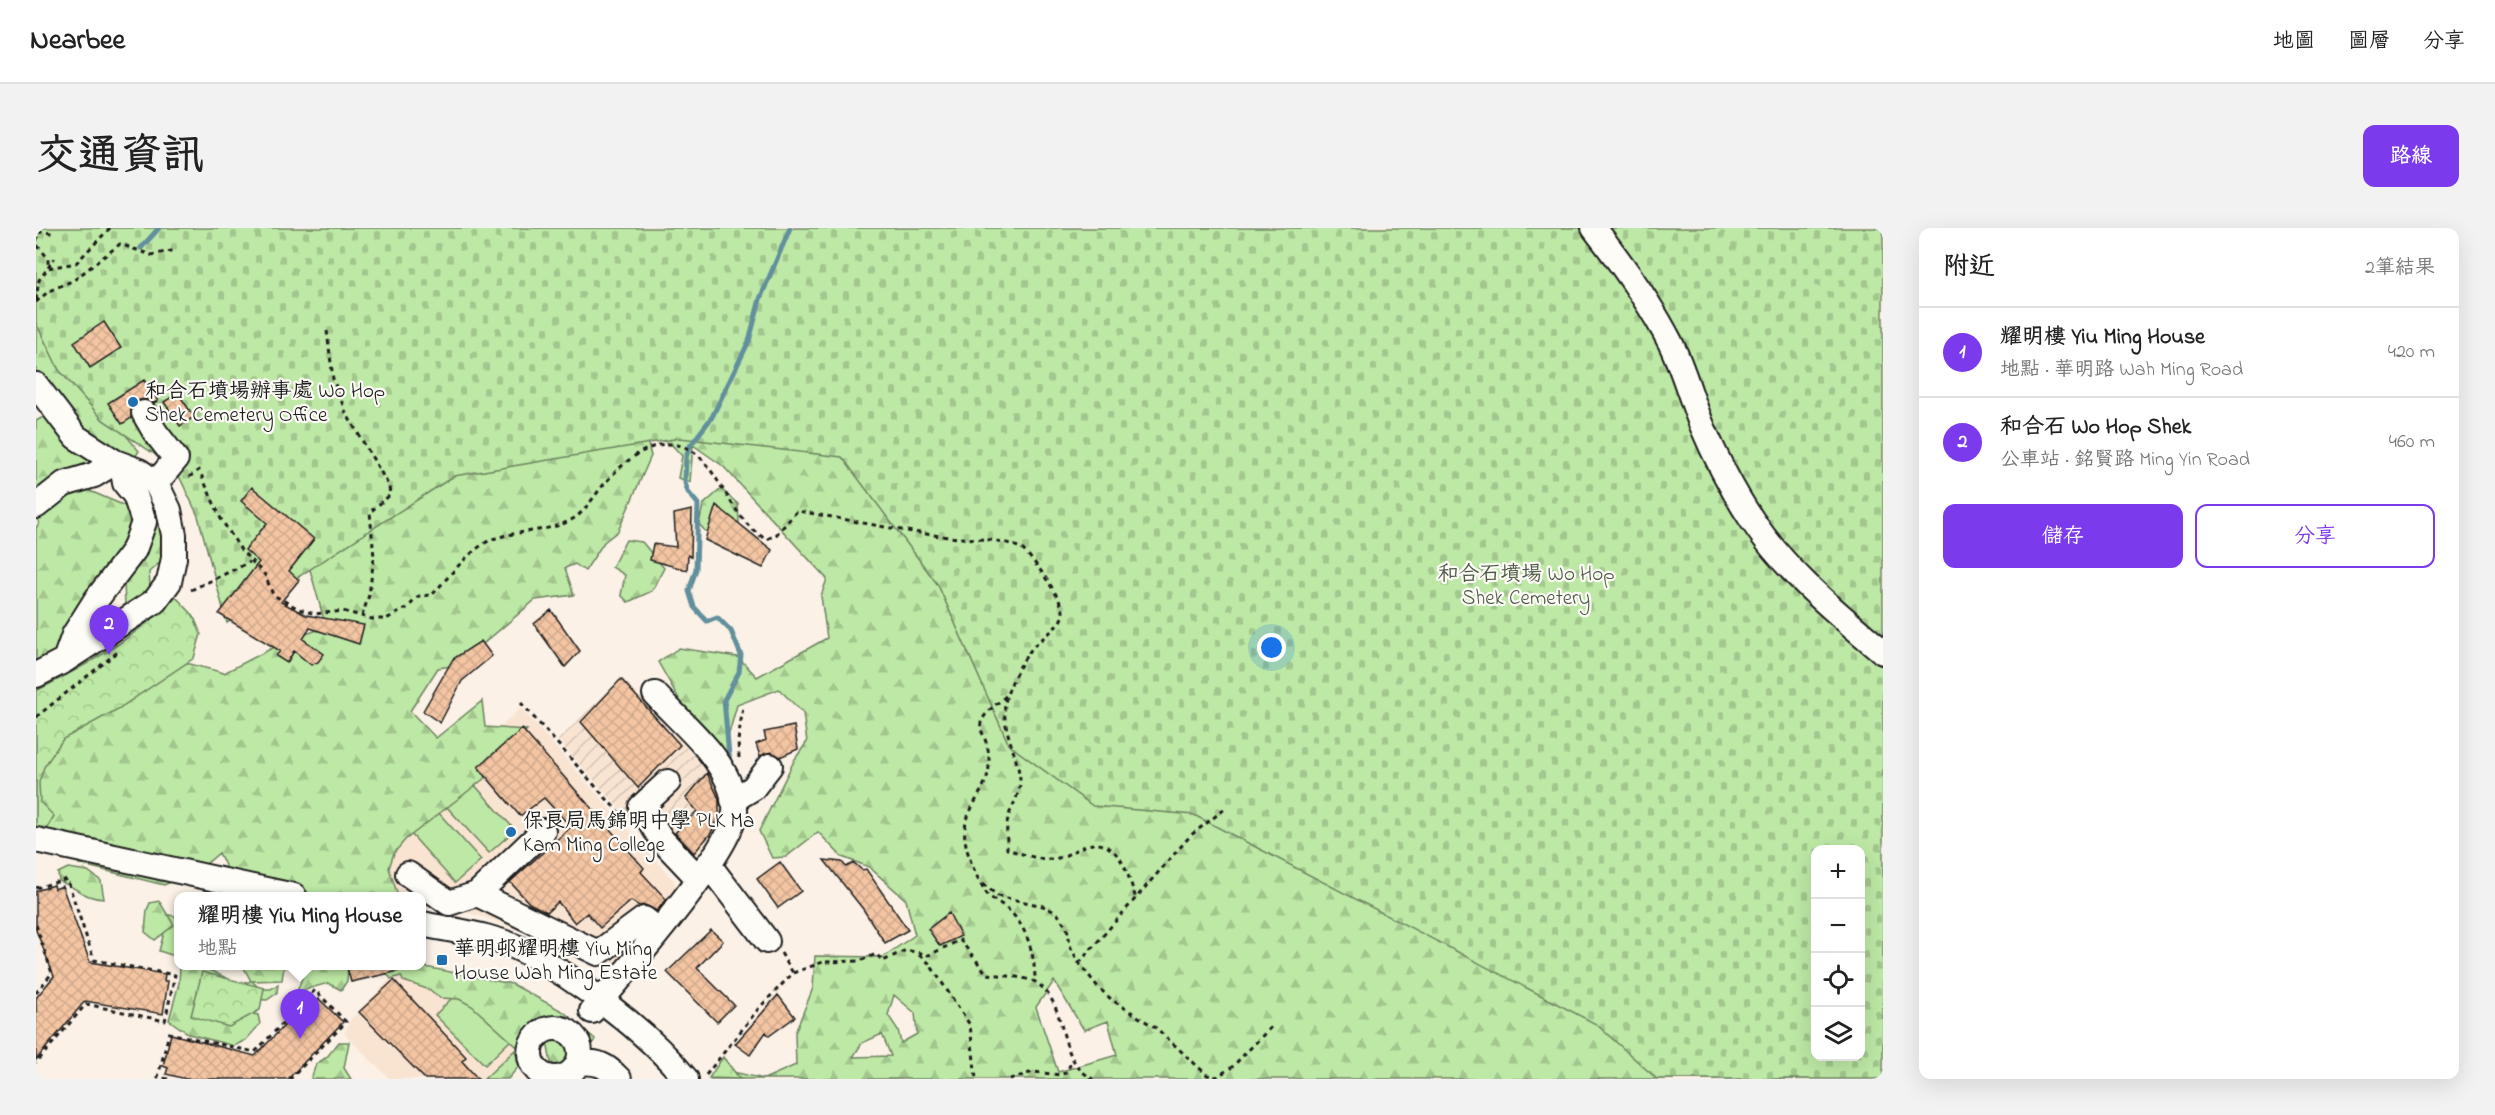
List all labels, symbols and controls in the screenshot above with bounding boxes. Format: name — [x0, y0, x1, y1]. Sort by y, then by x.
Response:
text: Nearbee — [30, 21, 125, 62]
text: 地圖 — [2273, 27, 2315, 57]
text: 圖層 — [2348, 27, 2390, 57]
text: 分享 — [2423, 27, 2465, 57]
button: 路線 — [2363, 125, 2459, 187]
text: 交通資訊 — [36, 127, 204, 188]
text: 附近 — [1943, 249, 1995, 287]
text: 2筆結果 — [2365, 254, 2435, 283]
text: 耀明樓 Yiu Ming House — [2000, 322, 2205, 354]
text: 1 — [1959, 338, 1966, 367]
text: 420 m — [2388, 338, 2435, 367]
text: 地點 · 華明路 Wah Ming Road — [2000, 356, 2243, 385]
place label: 和合石墳場辦事處 Wo Hop Shek Cemetery Office — [145, 377, 385, 433]
marker: 和合石墳場辦事處 Wo Hop Shek Cemetery Office — [126, 395, 140, 409]
text: 和合石 Wo Hop Shek — [2000, 412, 2191, 444]
text: 2 — [1958, 428, 1967, 457]
text: 460 m — [2389, 428, 2435, 457]
text: 公車站 · 銘賢路 Ming Yin Road — [2000, 446, 2250, 475]
button: 儲存 — [1943, 504, 2183, 568]
button: 分享 — [2195, 504, 2435, 568]
park label: 和合石墳場 Wo Hop Shek Cemetery — [1437, 560, 1615, 616]
pin: 2 — [90, 606, 128, 655]
your location — [1257, 633, 1286, 662]
place label: 保良局馬錦明中學 PLK Ma Kam Ming College — [523, 807, 754, 863]
marker: 保良局馬錦明中學 PLK Ma Kam Ming College — [504, 825, 518, 839]
map controls — [1811, 845, 1865, 1061]
button: + — [1811, 845, 1865, 899]
popup — [174, 892, 426, 970]
button: − — [1811, 899, 1865, 953]
text: 耀明樓 Yiu Ming House — [198, 901, 402, 933]
text: 地點 — [198, 935, 238, 964]
place label: 華明邨耀明樓 Yiu Ming House Wah Ming Estate — [454, 935, 658, 991]
marker: 華明邨耀明樓 Yiu Ming House Wah Ming Estate — [435, 953, 449, 967]
button: locate — [1811, 953, 1865, 1007]
pin: 1 — [280, 990, 320, 1039]
button: layers — [1811, 1007, 1865, 1061]

